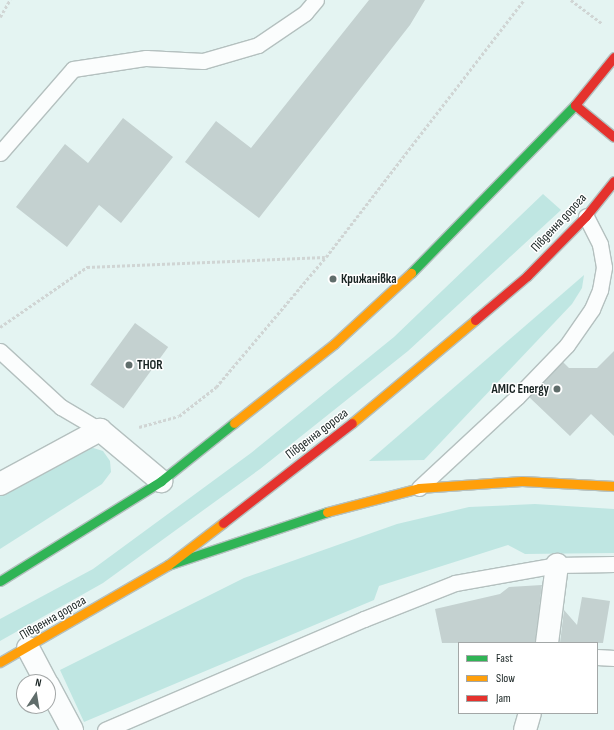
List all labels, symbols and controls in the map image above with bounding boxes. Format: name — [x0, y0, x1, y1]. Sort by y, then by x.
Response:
street label: Південна дорога — [528, 191, 590, 255]
place label: Крижанівка — [341, 271, 397, 287]
marker: Крижанівка — [328, 274, 338, 284]
place label: THOR — [137, 357, 163, 373]
marker: THOR — [124, 360, 134, 370]
place label: AMIC Energy — [492, 381, 549, 397]
marker: AMIC Energy — [552, 384, 562, 394]
street label: Південна дорога — [283, 405, 351, 463]
street label: Південна дорога — [17, 593, 89, 643]
legend — [458, 642, 598, 714]
text: Fast — [496, 651, 513, 666]
text: Slow — [496, 671, 515, 686]
north arrow — [16, 674, 56, 714]
text: N — [34, 676, 43, 690]
text: Jam — [496, 691, 511, 706]

